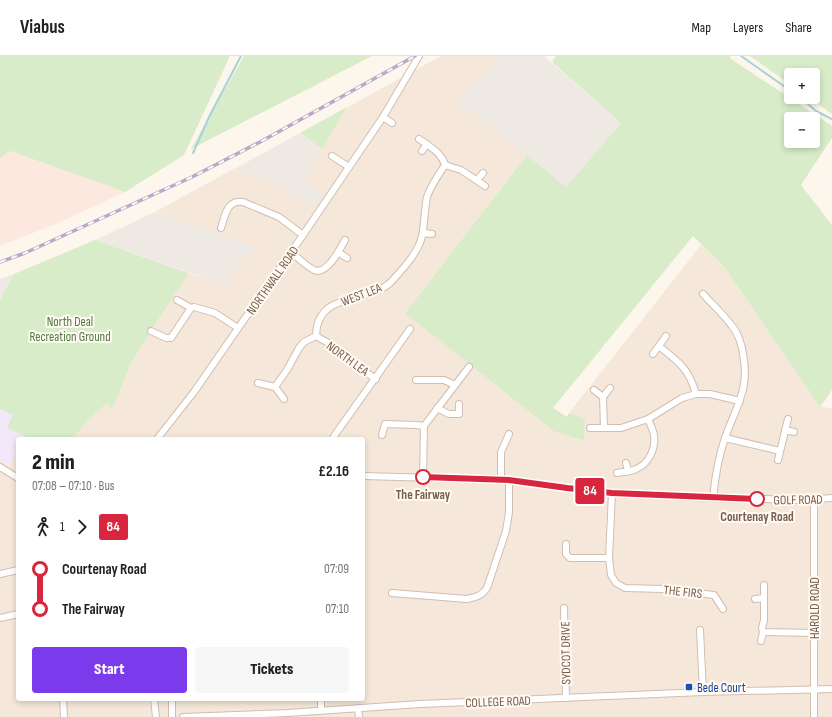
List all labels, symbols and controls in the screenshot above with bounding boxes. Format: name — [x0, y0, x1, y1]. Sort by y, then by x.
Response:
text: Viabus — [20, 16, 65, 39]
text: Map — [691, 19, 711, 36]
text: Layers — [733, 19, 763, 36]
text: Share — [785, 19, 812, 36]
map controls — [784, 68, 820, 148]
button: + — [784, 68, 820, 104]
button: − — [784, 112, 820, 148]
street label: NORTHWALL ROAD — [243, 243, 302, 318]
street label: WEST LEA — [339, 280, 384, 310]
park label: North Deal Recreation Ground — [29, 314, 111, 345]
street label: NORTH LEA — [323, 338, 372, 380]
text: 2 min — [32, 449, 75, 476]
text: £2.16 — [318, 462, 349, 481]
marker: The Fairway — [415, 469, 431, 485]
text: 07:08 – 07:10 · Bus — [32, 478, 115, 494]
line badge: 84 — [572, 478, 608, 504]
text: 84 — [583, 482, 597, 499]
place label: The Fairway — [396, 487, 451, 503]
marker: Courtenay Road — [749, 491, 765, 507]
street label: GOLF ROAD — [773, 492, 823, 508]
place label: Courtenay Road — [720, 509, 794, 525]
icon: walk — [32, 516, 54, 538]
icon: forward — [71, 516, 93, 538]
text: 84 — [107, 518, 120, 535]
text: 1 — [60, 519, 65, 535]
text: Courtenay Road — [62, 560, 147, 579]
text: 07:09 — [324, 561, 349, 577]
street label: HAROLD ROAD — [807, 577, 823, 639]
street label: THE FIRS — [663, 582, 703, 602]
text: The Fairway — [62, 600, 125, 619]
text: 07:10 — [325, 601, 349, 617]
street label: SYDCOT DRIVE — [557, 621, 575, 685]
button: Start — [32, 647, 187, 693]
button: Tickets — [195, 647, 349, 693]
place label: Bede Court — [697, 680, 746, 696]
marker: Bede Court — [684, 682, 694, 692]
street label: COLLEGE ROAD — [465, 693, 531, 711]

